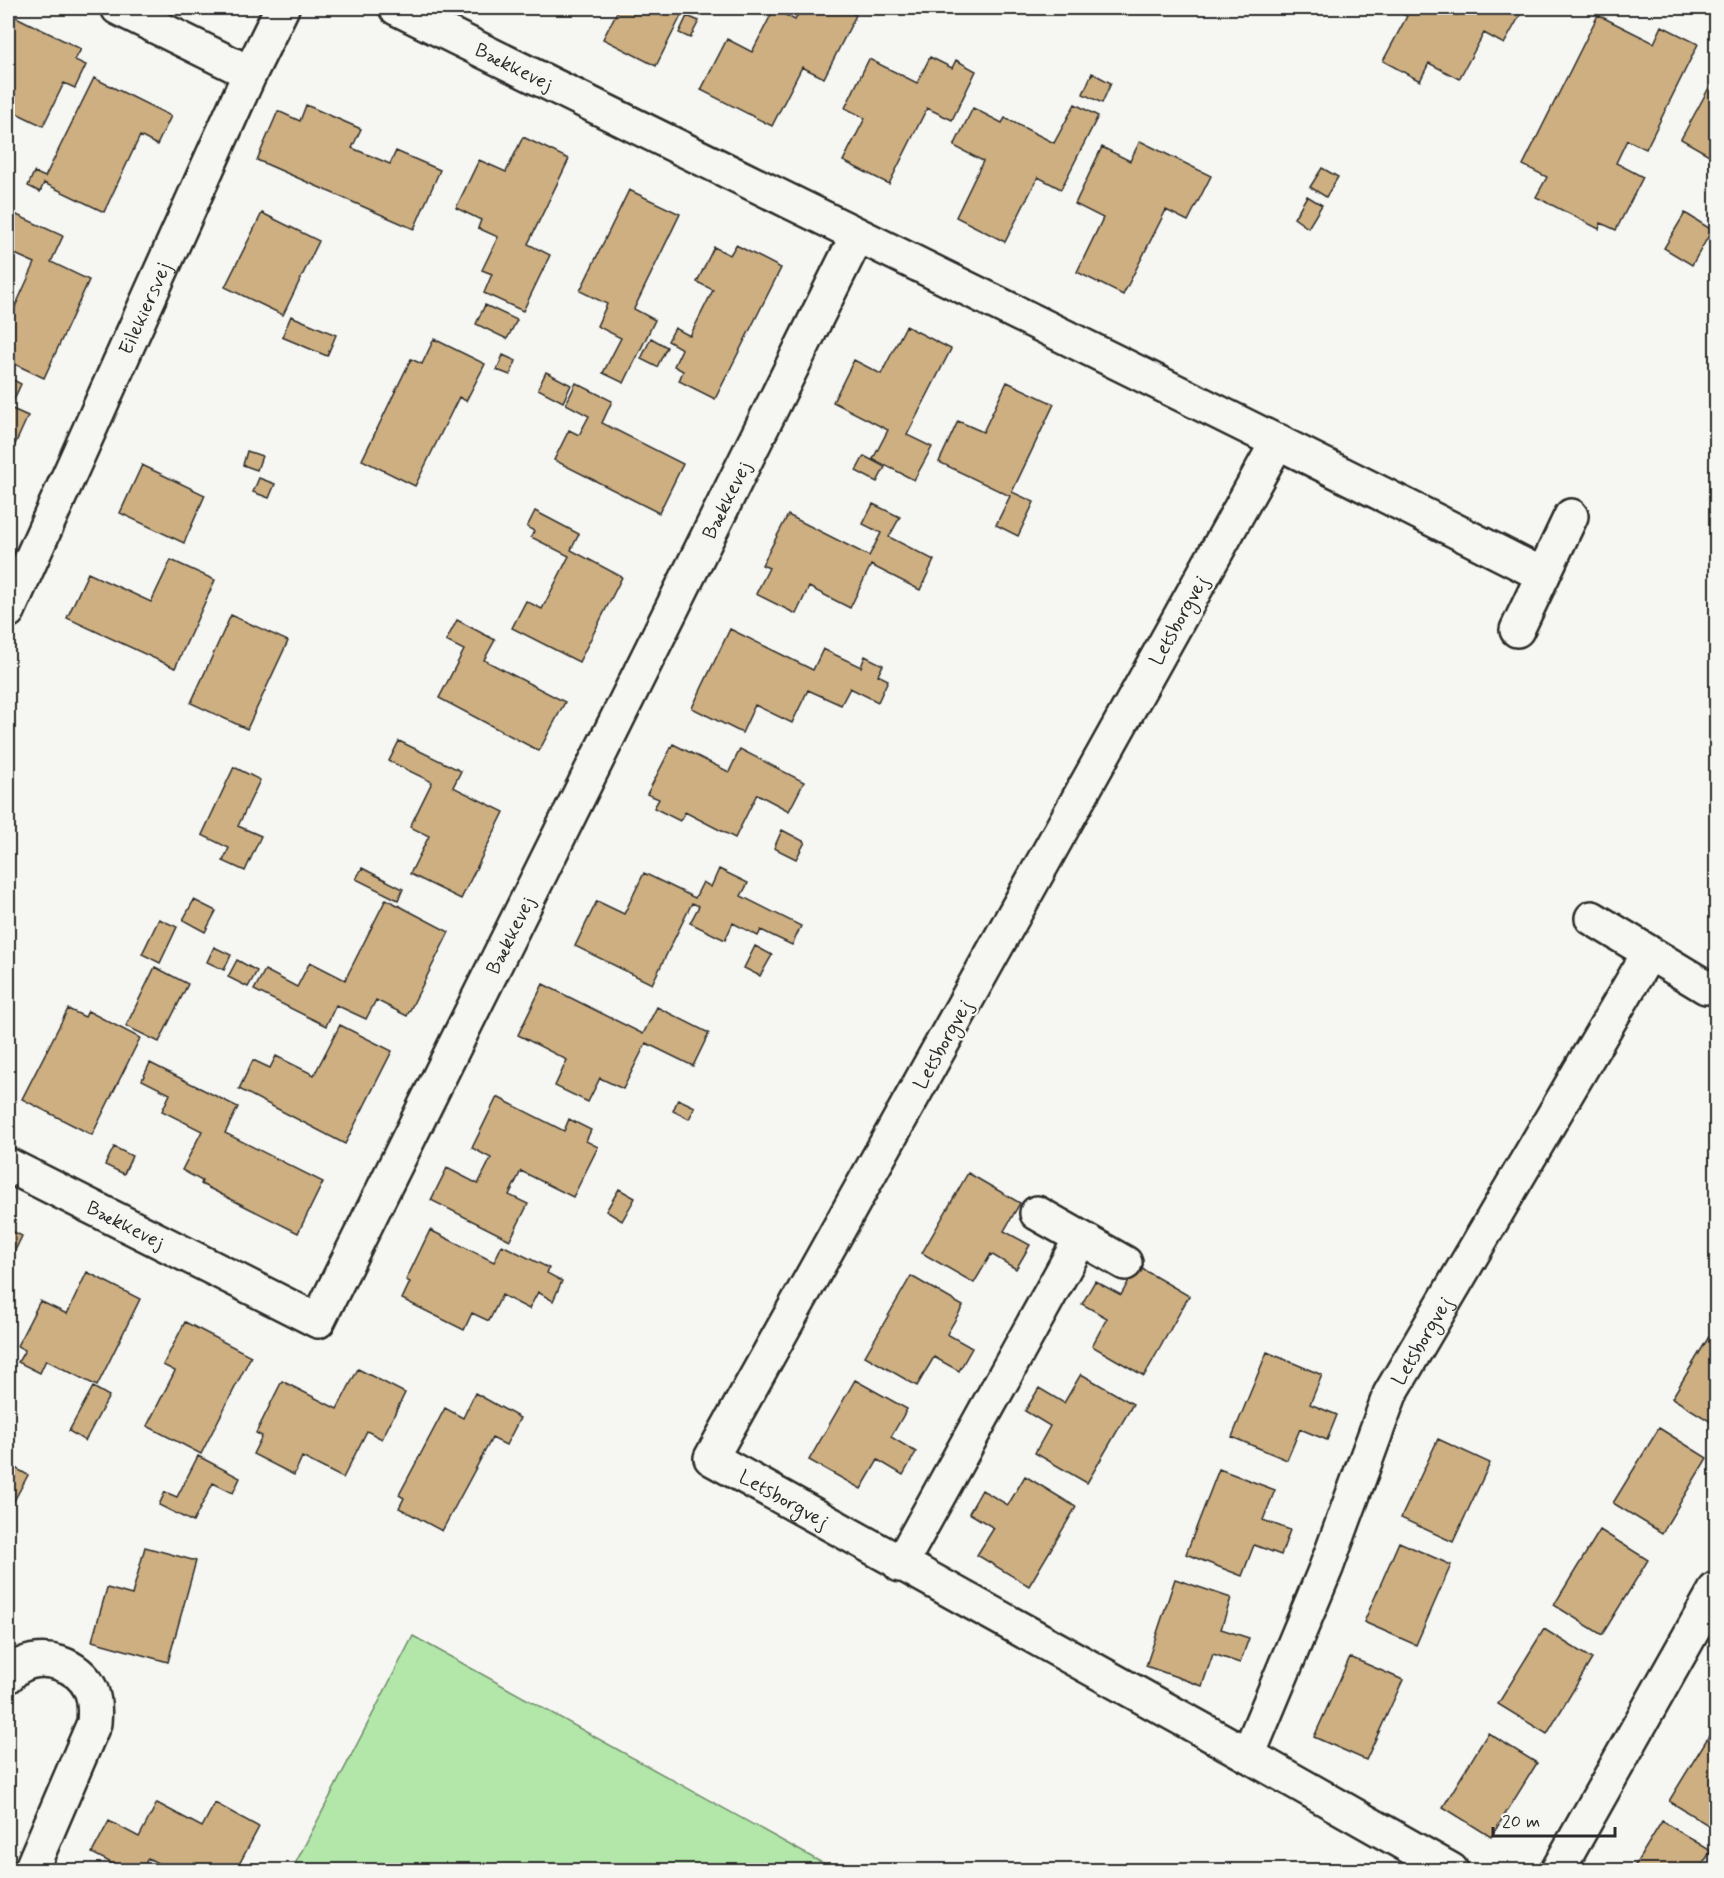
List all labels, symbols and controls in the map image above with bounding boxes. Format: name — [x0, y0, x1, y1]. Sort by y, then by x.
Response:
street label: Bækkevej — [470, 37, 557, 98]
street label: Eilekiersvej — [113, 258, 178, 359]
street label: Bækkevej — [697, 457, 758, 544]
street label: Letsborgvej — [1144, 571, 1216, 671]
street label: Bækkevej — [480, 892, 542, 979]
street label: Letsborgvej — [908, 995, 980, 1095]
street label: Bækkevej — [82, 1195, 169, 1257]
street label: Letsborgvej — [1386, 1292, 1459, 1391]
street label: Letsborgvej — [734, 1464, 833, 1536]
scale bar — [1493, 1800, 1614, 1838]
text: 20 m — [1502, 1810, 1540, 1834]

